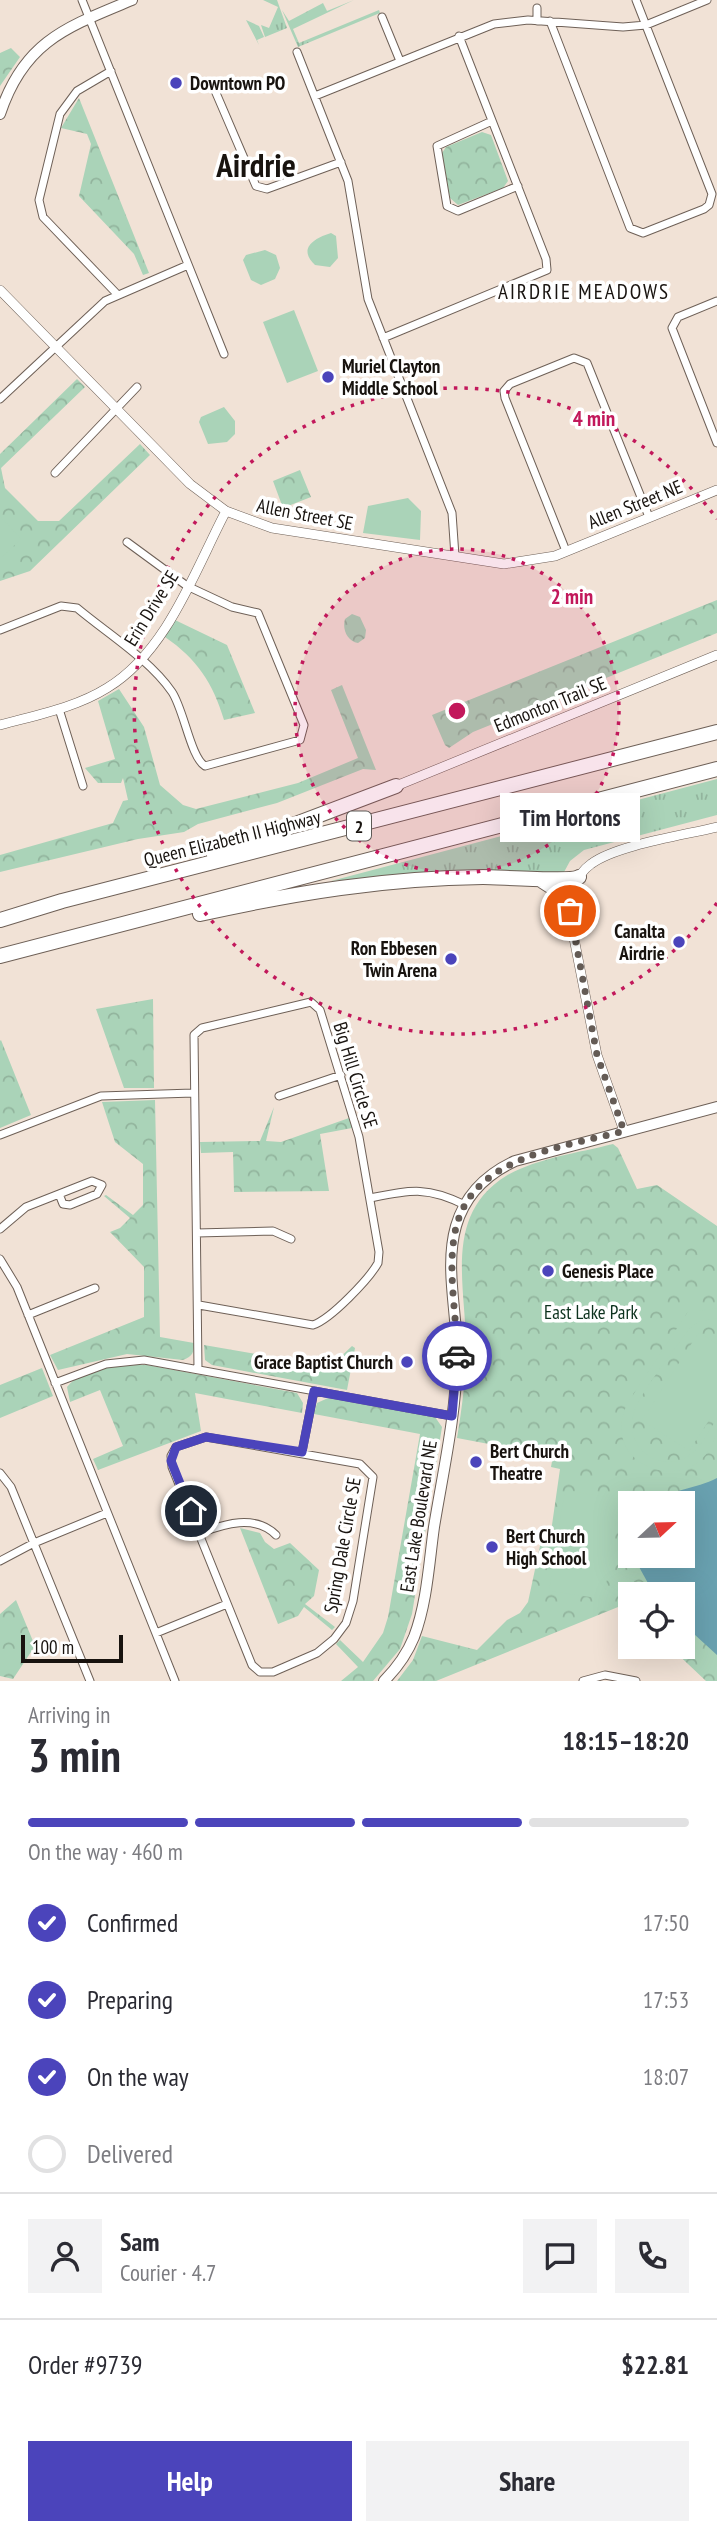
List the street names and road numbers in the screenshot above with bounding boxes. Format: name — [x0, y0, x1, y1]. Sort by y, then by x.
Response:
street label: Allen Street NE — [584, 474, 686, 534]
street label: Allen Street SE — [255, 493, 355, 535]
street label: Erin Drive SE — [118, 566, 184, 650]
street label: Edmonton Trail SE — [490, 671, 610, 737]
street label: Queen Elizabeth II Highway — [141, 804, 324, 872]
road number: 2 — [347, 812, 371, 840]
street label: Big Hill Circle SE — [328, 1019, 384, 1131]
street label: East Lake Boulevard NE — [394, 1438, 442, 1594]
street label: Spring Dale Circle SE — [318, 1475, 366, 1615]

